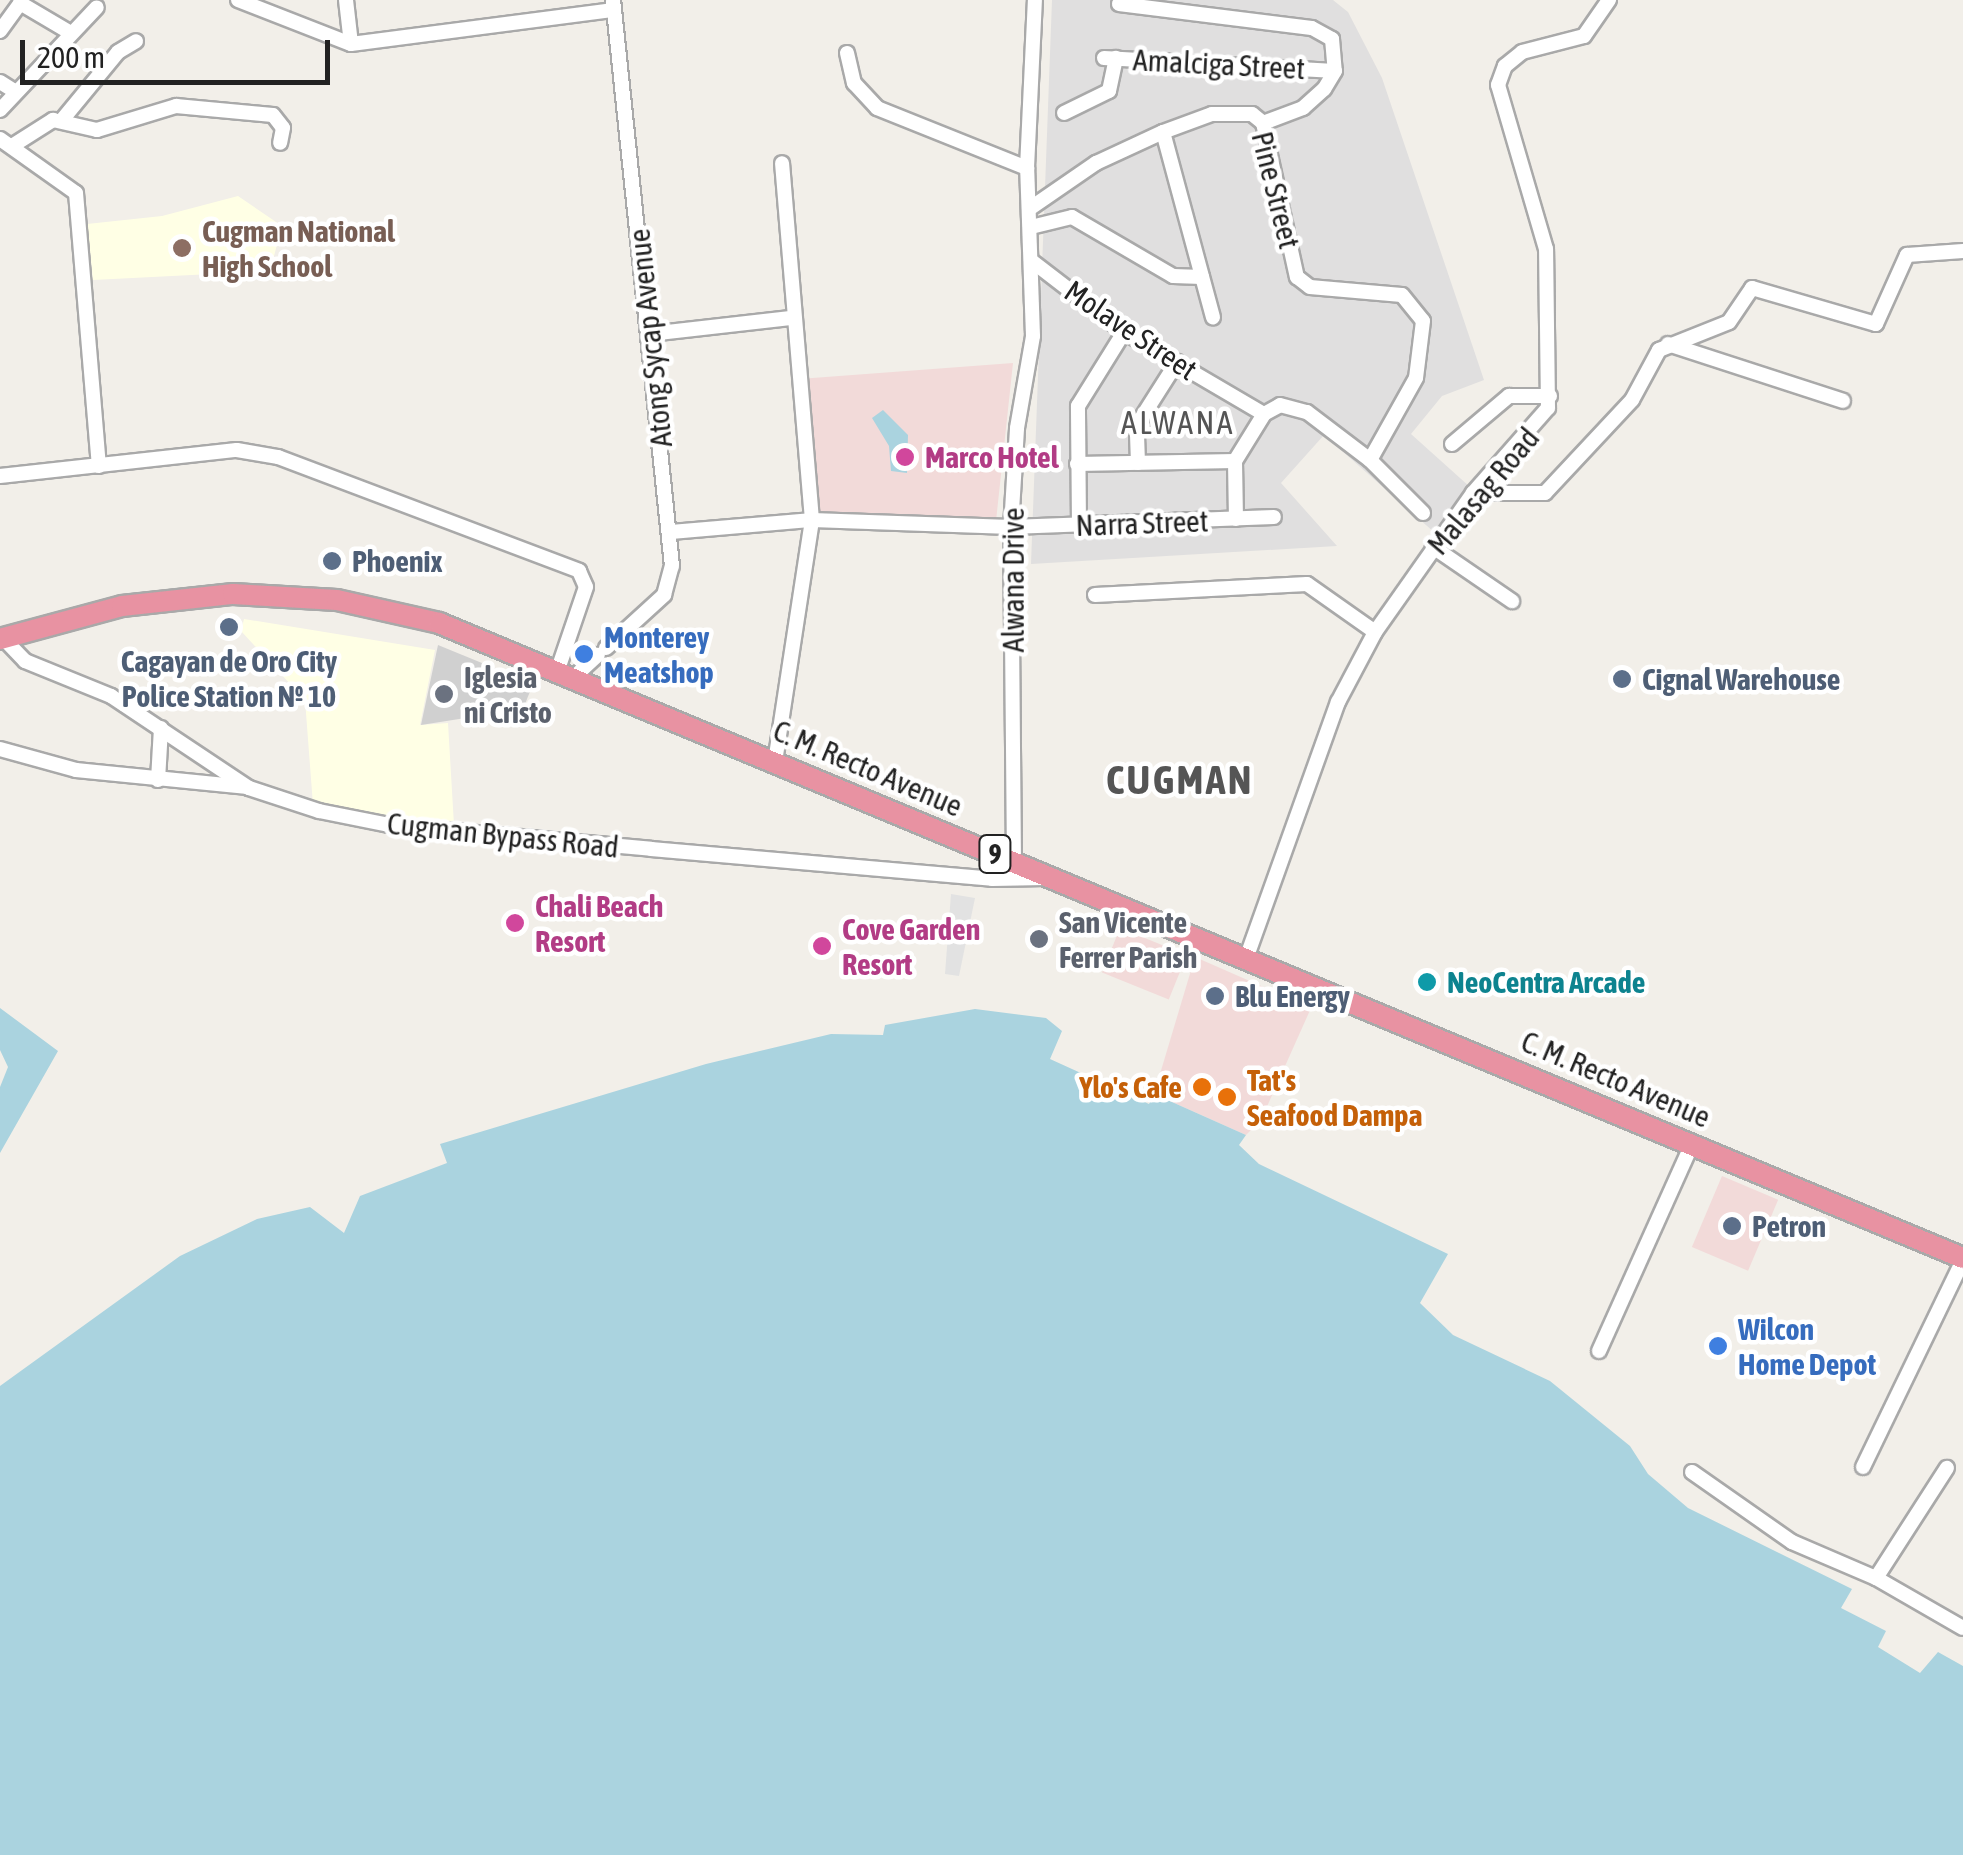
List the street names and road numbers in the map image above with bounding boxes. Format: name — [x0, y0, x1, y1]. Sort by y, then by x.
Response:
street label: Amalciga Street — [1132, 42, 1306, 86]
street label: Pine Street — [1244, 128, 1308, 252]
street label: Atong Sycap Avenue — [621, 227, 679, 449]
street label: Molave Street — [1058, 273, 1204, 387]
street label: Malasag Road — [1419, 420, 1547, 562]
street label: Narra Street — [1075, 503, 1209, 543]
street label: Alwana Drive — [995, 508, 1031, 652]
street label: C. M. Recto Avenue — [768, 712, 968, 824]
street label: Cugman Bypass Road — [386, 805, 620, 865]
road number: 9 — [978, 831, 1012, 877]
street label: C. M. Recto Avenue — [1516, 1023, 1716, 1135]

